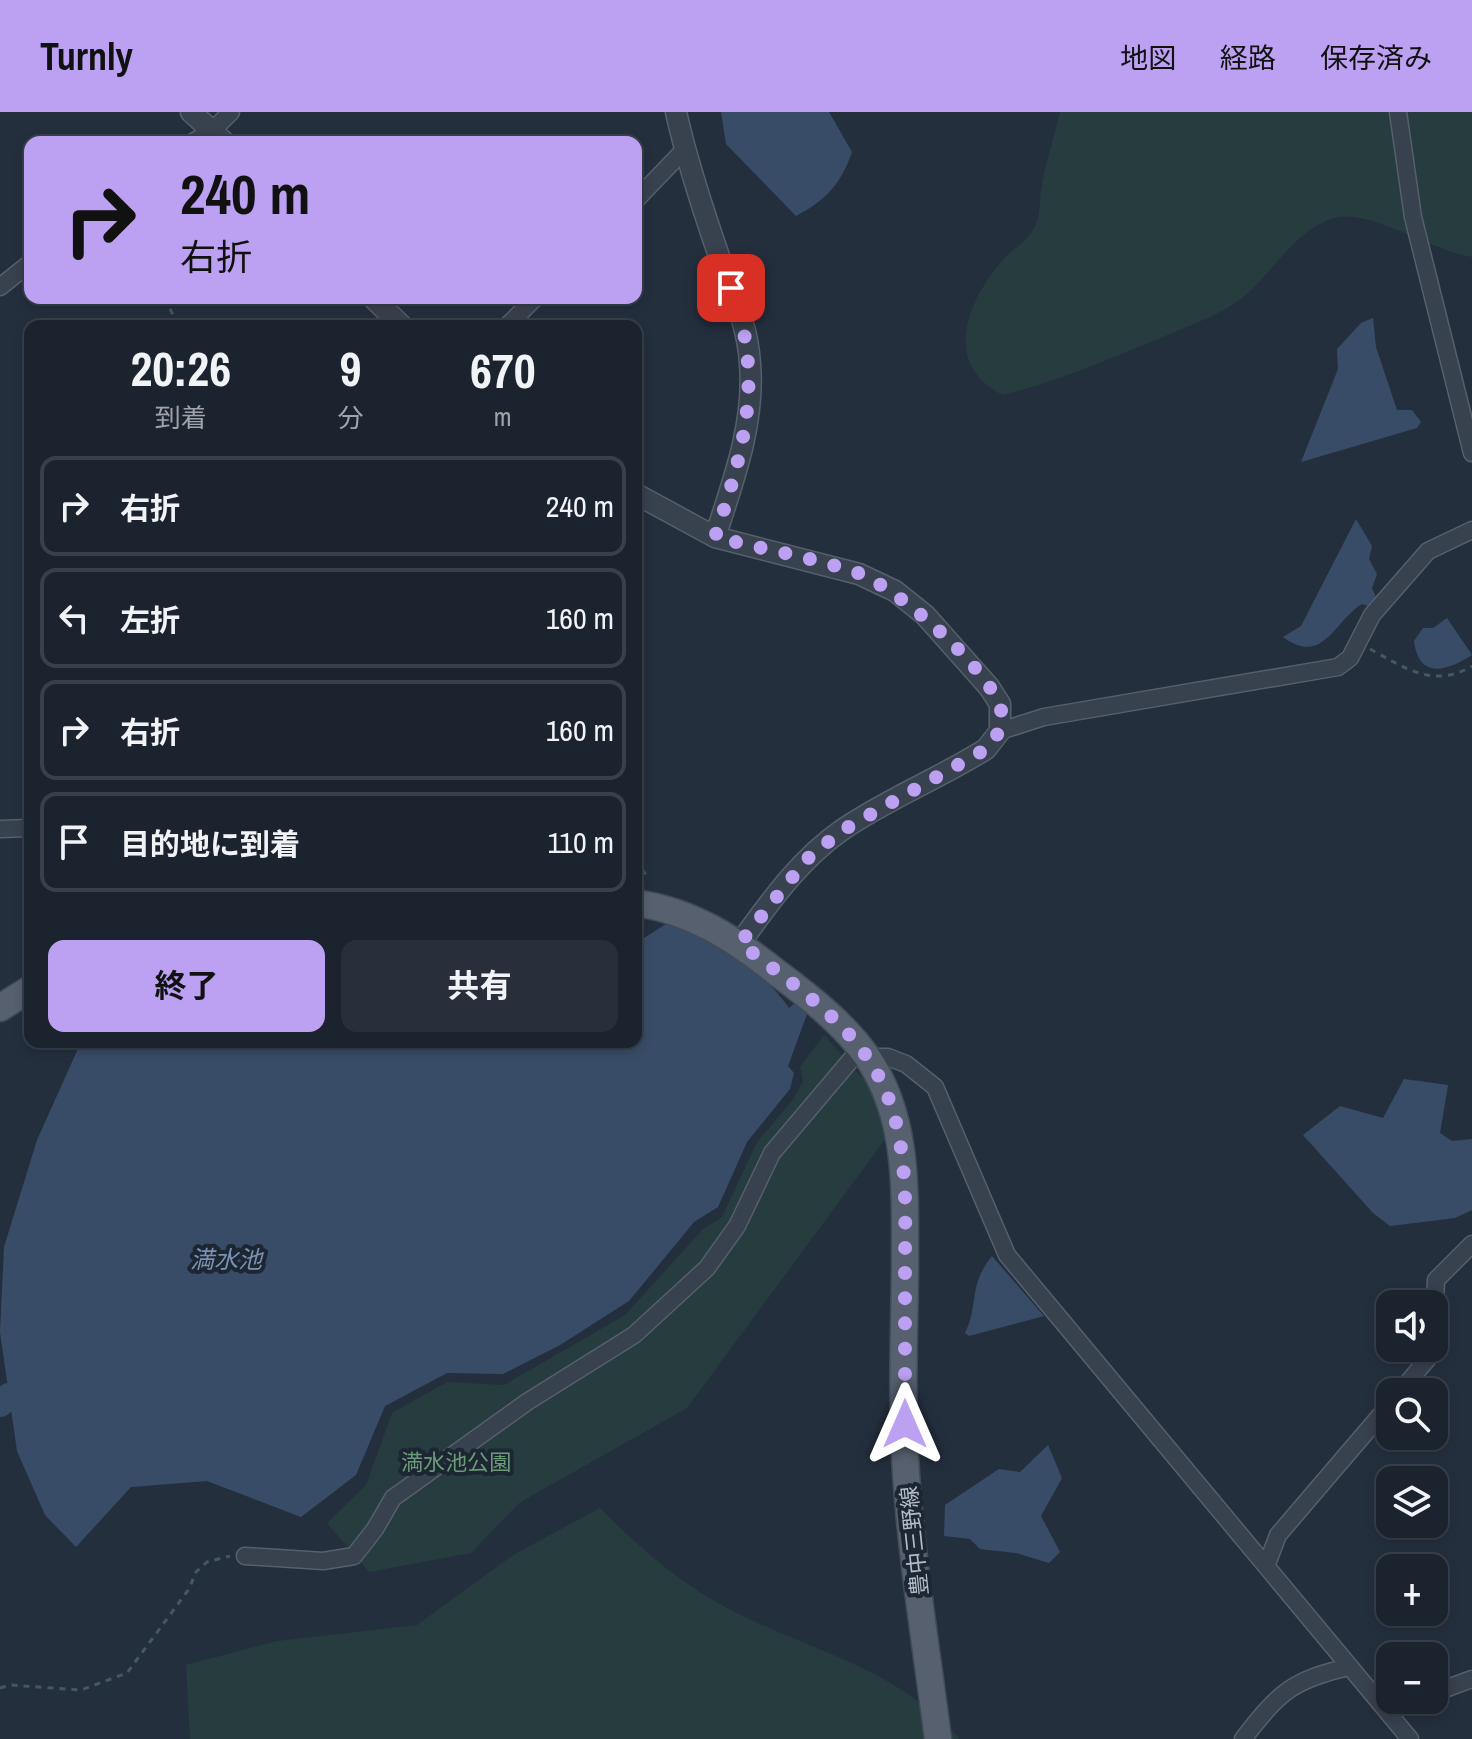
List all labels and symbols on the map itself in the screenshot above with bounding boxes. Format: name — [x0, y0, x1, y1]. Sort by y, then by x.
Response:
pin — [697, 254, 765, 322]
water label: 満水池 — [190, 1243, 264, 1275]
position arrow — [863, 1382, 947, 1466]
park label: 満水池公園 — [401, 1447, 511, 1477]
street label: 豊中三野線 — [893, 1485, 935, 1597]

